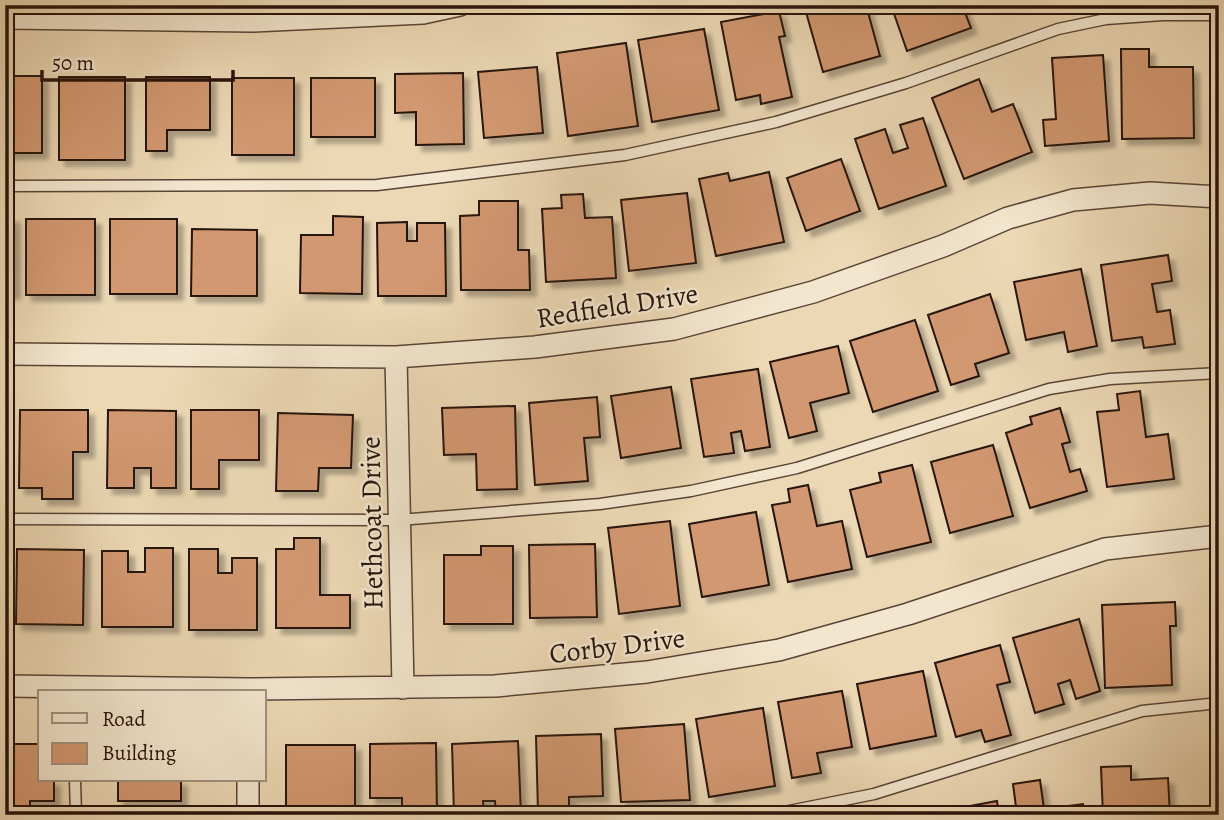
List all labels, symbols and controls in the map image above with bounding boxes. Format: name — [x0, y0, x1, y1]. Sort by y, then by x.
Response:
scale bar — [42, 38, 233, 82]
text: 50 m — [52, 49, 94, 77]
street label: Redfield Drive — [534, 274, 701, 338]
street label: Hethcoat Drive — [351, 436, 393, 610]
street label: Corby Drive — [547, 619, 687, 673]
legend — [38, 690, 266, 782]
text: Road — [102, 705, 146, 733]
text: Building — [102, 739, 177, 767]

